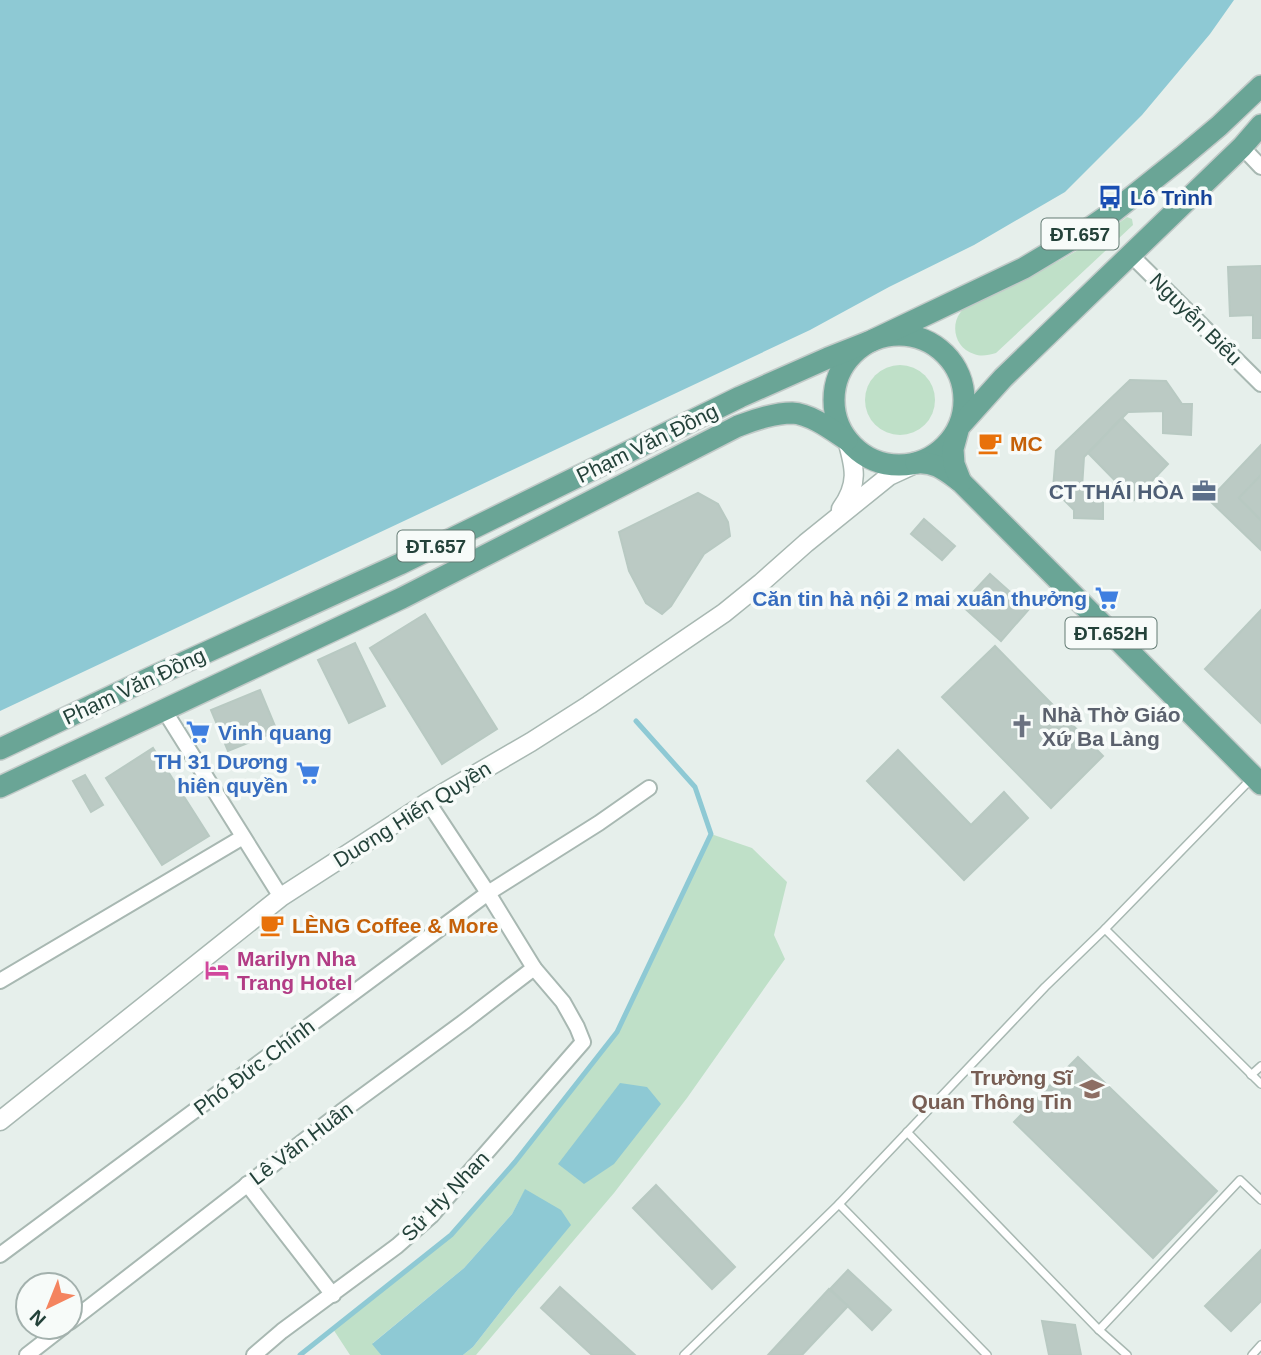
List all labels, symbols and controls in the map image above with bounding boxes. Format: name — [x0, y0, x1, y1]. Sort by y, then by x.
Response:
bus stop icon: Lô Trình — [1096, 183, 1124, 211]
place label: Lô Trình — [1130, 186, 1213, 209]
road number: ĐT.657 — [1042, 218, 1118, 250]
street label: Nguyễn Biểu — [1145, 268, 1247, 370]
street label: Phạm Văn Đồng — [573, 399, 721, 487]
cafe icon: MC — [976, 429, 1004, 457]
place label: MC — [1010, 432, 1043, 455]
office icon: CT THÁI HÒA — [1190, 477, 1218, 505]
place label: CT THÁI HÒA — [1049, 480, 1184, 503]
road number: ĐT.657 — [398, 530, 474, 562]
supermarket icon: Căn tin hà nội 2 mai xuân thưởng — [1093, 584, 1121, 612]
place label: Căn tin hà nội 2 mai xuân thưởng — [752, 587, 1087, 610]
road number: ĐT.652H — [1066, 618, 1156, 648]
street label: Phạm Văn Đồng — [59, 643, 209, 729]
place label: Nhà Thờ Giáo Xứ Ba Làng — [1042, 703, 1181, 750]
church icon: Nhà Thờ Giáo Xứ Ba Làng — [1008, 712, 1036, 740]
supermarket icon: Vinh quang — [184, 718, 212, 746]
place label: Vinh quang — [218, 721, 332, 744]
place label: TH 31 Dương hiên quyền — [154, 750, 288, 797]
street label: Duơng Hiến Quyền — [329, 756, 495, 872]
supermarket icon: TH 31 Dương hiên quyền — [294, 759, 322, 787]
cafe icon: LÈNG Coffee & More — [258, 911, 286, 939]
place label: LÈNG Coffee & More — [292, 914, 499, 937]
place label: Marilyn Nha Trang Hotel — [237, 947, 356, 994]
hotel icon: Marilyn Nha Trang Hotel — [203, 956, 231, 984]
street label: Phó Đức Chính — [189, 1014, 319, 1120]
place label: Trường Sĩ Quan Thông Tin — [911, 1066, 1073, 1113]
school or university icon: Trường Sĩ Quan Thông Tin — [1078, 1075, 1106, 1103]
street label: Lê Văn Huân — [245, 1097, 357, 1189]
street label: Sử Hy Nhan — [397, 1146, 493, 1246]
north arrow — [14, 1271, 84, 1341]
text: N — [26, 1306, 50, 1330]

